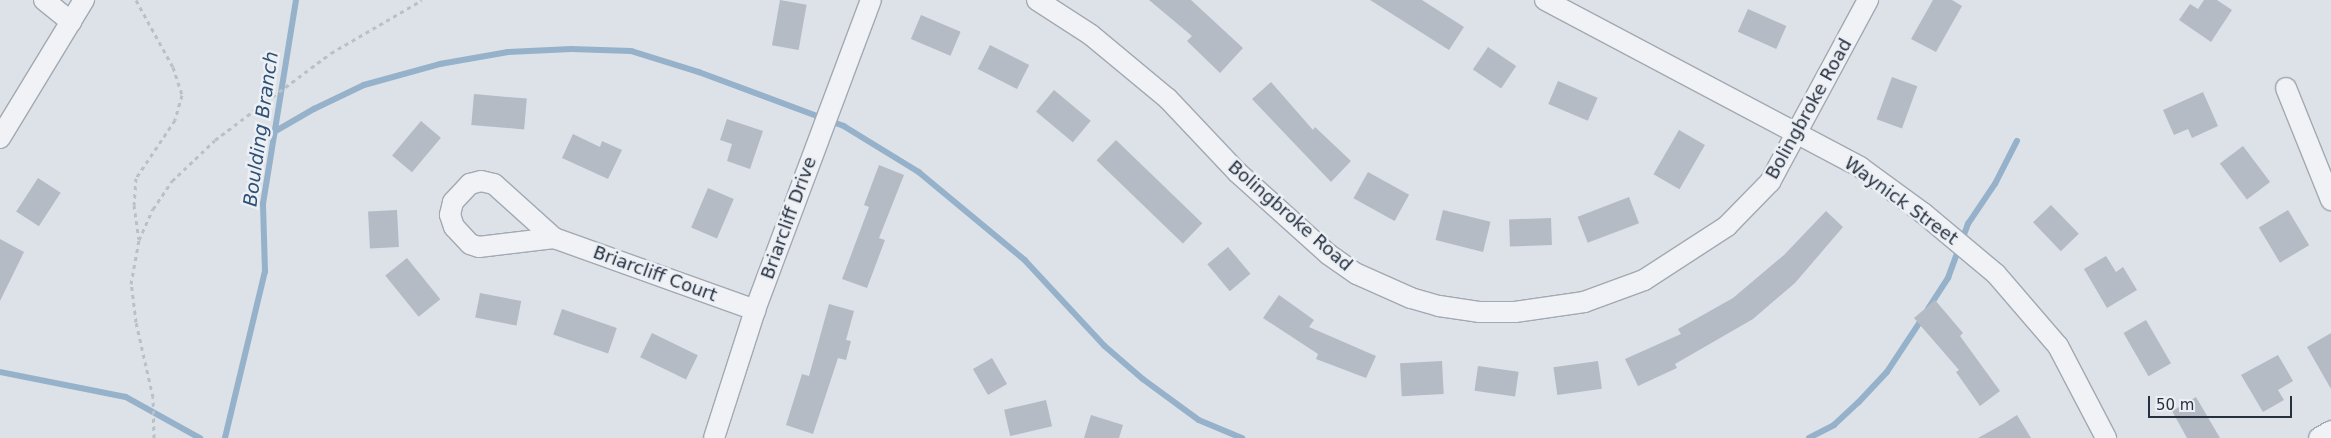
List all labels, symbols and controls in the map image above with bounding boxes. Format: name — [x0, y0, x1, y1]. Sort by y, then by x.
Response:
street label: Bolingbroke Road — [1761, 35, 1857, 183]
water label: Boulding Branch — [239, 50, 283, 208]
street label: Waynick Street — [1840, 152, 1962, 250]
street label: Briarcliff Drive — [757, 154, 821, 282]
street label: Bolingbroke Road — [1224, 156, 1356, 276]
street label: Briarcliff Court — [590, 242, 720, 306]
scale bar — [2151, 386, 2295, 418]
text: 50 m — [2156, 396, 2194, 414]

